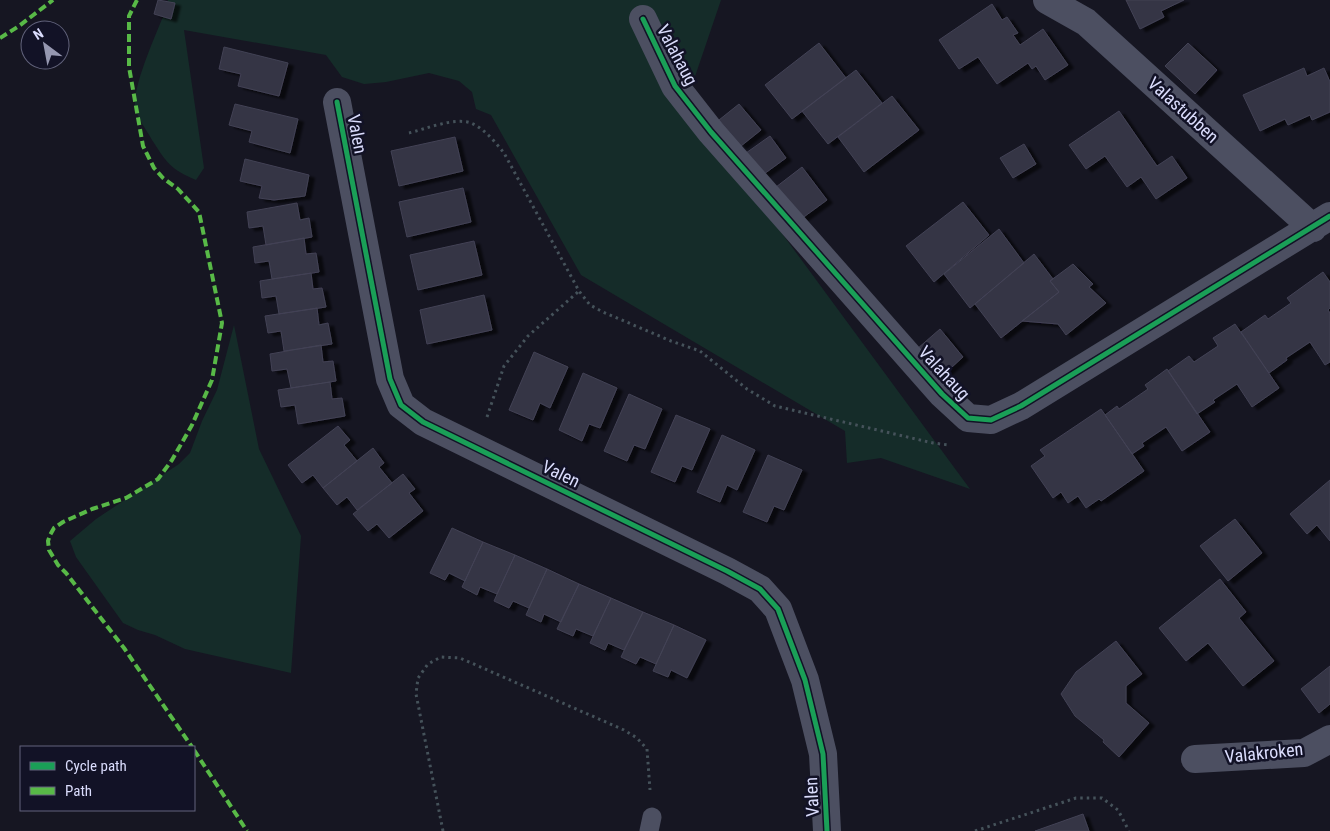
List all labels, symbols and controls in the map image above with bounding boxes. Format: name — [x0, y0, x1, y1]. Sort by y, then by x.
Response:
north arrow — [20, 20, 70, 70]
street label: Valahaug — [653, 21, 702, 89]
text: N — [30, 25, 46, 43]
street label: Valastubben — [1144, 72, 1223, 147]
street label: Valen — [343, 112, 372, 155]
street label: Valahaug — [914, 341, 975, 404]
street label: Valen — [539, 455, 584, 492]
street label: Valakroken — [1224, 738, 1304, 767]
legend — [20, 746, 195, 811]
text: Cycle path — [65, 757, 127, 775]
street label: Valen — [800, 777, 823, 817]
text: Path — [65, 782, 92, 800]

